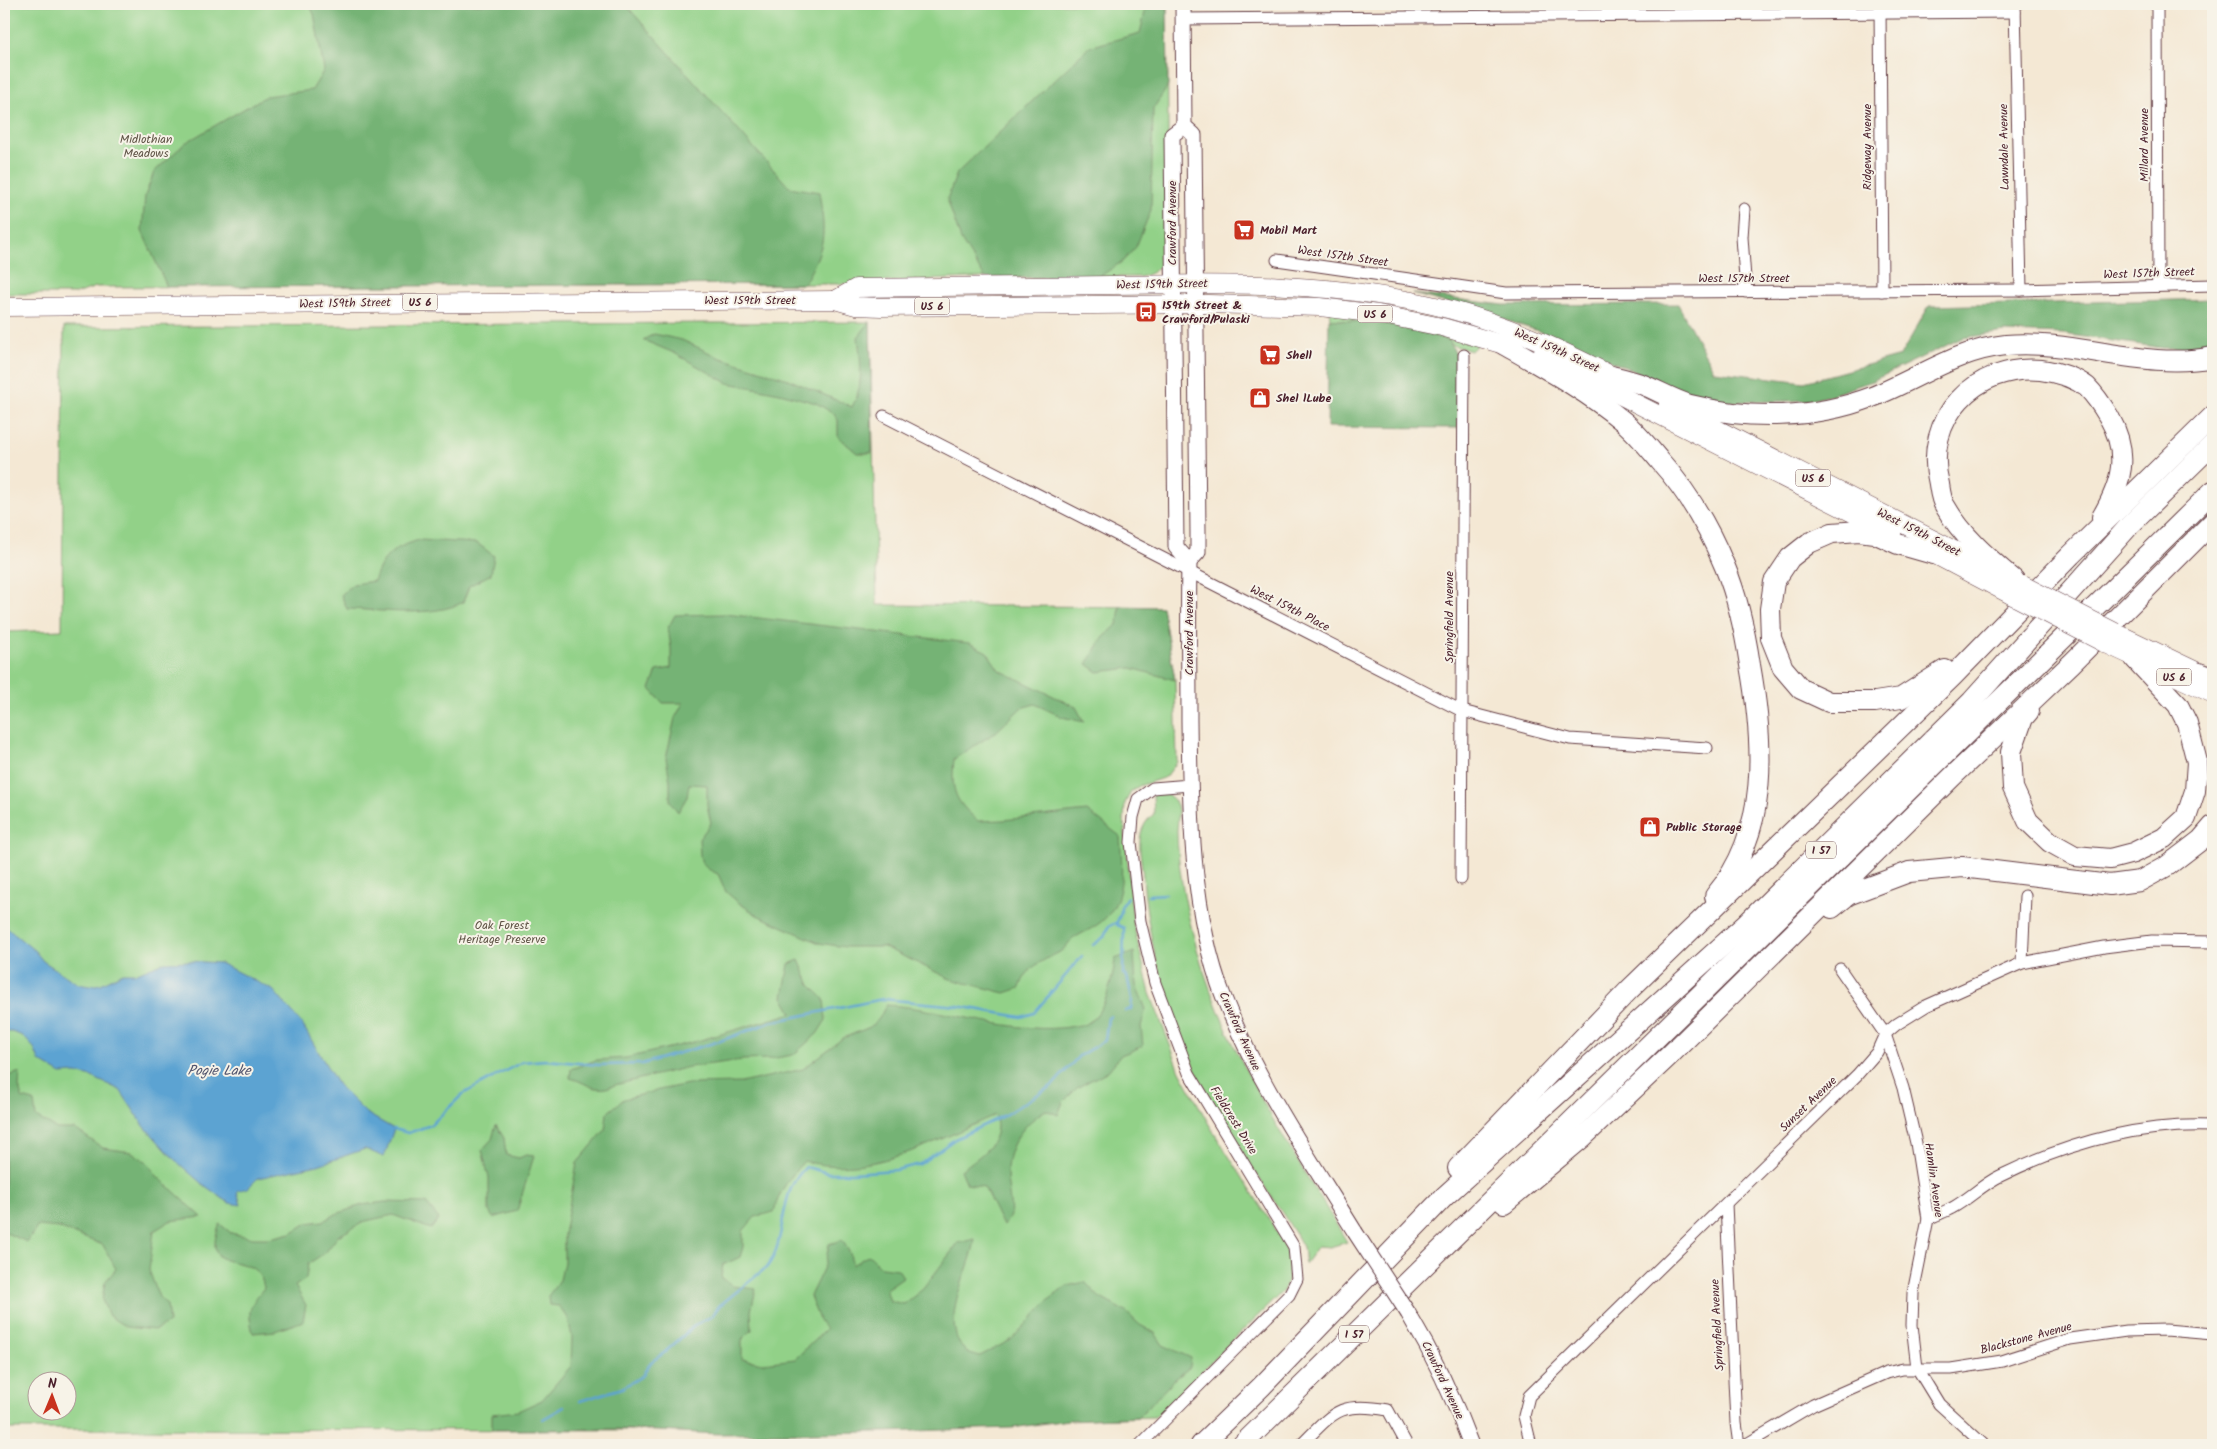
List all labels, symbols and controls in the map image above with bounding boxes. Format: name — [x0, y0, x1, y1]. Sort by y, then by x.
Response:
street label: Ridgeway Avenue — [1858, 103, 1877, 190]
street label: Lawndale Avenue — [1994, 103, 2015, 191]
street label: Millard Avenue — [2135, 107, 2154, 182]
park label: Midlothian Meadows — [120, 130, 172, 163]
street label: Crawford Avenue — [1163, 180, 1182, 265]
supermarket icon: Mobil Mart — [1232, 218, 1256, 242]
place label: Mobil Mart — [1260, 221, 1318, 240]
street label: West 157th Street — [1296, 241, 1390, 272]
street label: West 157th Street — [2103, 262, 2195, 285]
street label: West 157th Street — [1698, 269, 1790, 288]
street label: West 159th Street — [1116, 274, 1208, 295]
street label: West 159th Street — [704, 291, 796, 310]
street label: West 159th Street — [299, 293, 391, 314]
road number: US 6 — [402, 294, 438, 310]
place label: 159th Street & Crawford/Pulaski — [1162, 296, 1251, 329]
road number: US 6 — [914, 298, 950, 314]
bus stop icon: 159th Street & Crawford/Pulaski — [1134, 300, 1158, 324]
road number: US 6 — [1358, 306, 1392, 322]
street label: West 159th Street — [1511, 323, 1603, 378]
supermarket icon: Shell — [1258, 343, 1282, 367]
place label: Shell — [1286, 346, 1312, 365]
shop icon: Shel lLube — [1248, 386, 1272, 410]
place label: Shel lLube — [1276, 389, 1331, 408]
road number: US 6 — [1796, 469, 1830, 486]
street label: West 159th Street — [1874, 503, 1964, 562]
street label: Springfield Avenue — [1440, 570, 1459, 663]
street label: West 159th Place — [1247, 580, 1333, 637]
street label: Crawford Avenue — [1180, 590, 1199, 675]
road number: US 6 — [2156, 669, 2192, 686]
shop icon: Public Storage — [1638, 815, 1662, 839]
place label: Public Storage — [1666, 818, 1742, 837]
road number: I 57 — [1806, 842, 1836, 858]
park label: Oak Forest Heritage Preserve — [458, 916, 546, 949]
street label: Crawford Avenue — [1214, 989, 1266, 1074]
water label: Pogie Lake — [188, 1060, 252, 1082]
street label: Sunset Avenue — [1775, 1071, 1842, 1137]
street label: Fieldcrest Drive — [1205, 1082, 1263, 1159]
street label: Hamlin Avenue — [1919, 1141, 1948, 1219]
street label: Springfield Avenue — [1706, 1278, 1729, 1371]
street label: Blackstone Avenue — [1978, 1317, 2075, 1360]
road number: I 57 — [1339, 1326, 1369, 1342]
street label: Crawford Avenue — [1416, 1338, 1469, 1423]
north arrow — [28, 1372, 78, 1422]
text: N — [48, 1373, 57, 1395]

